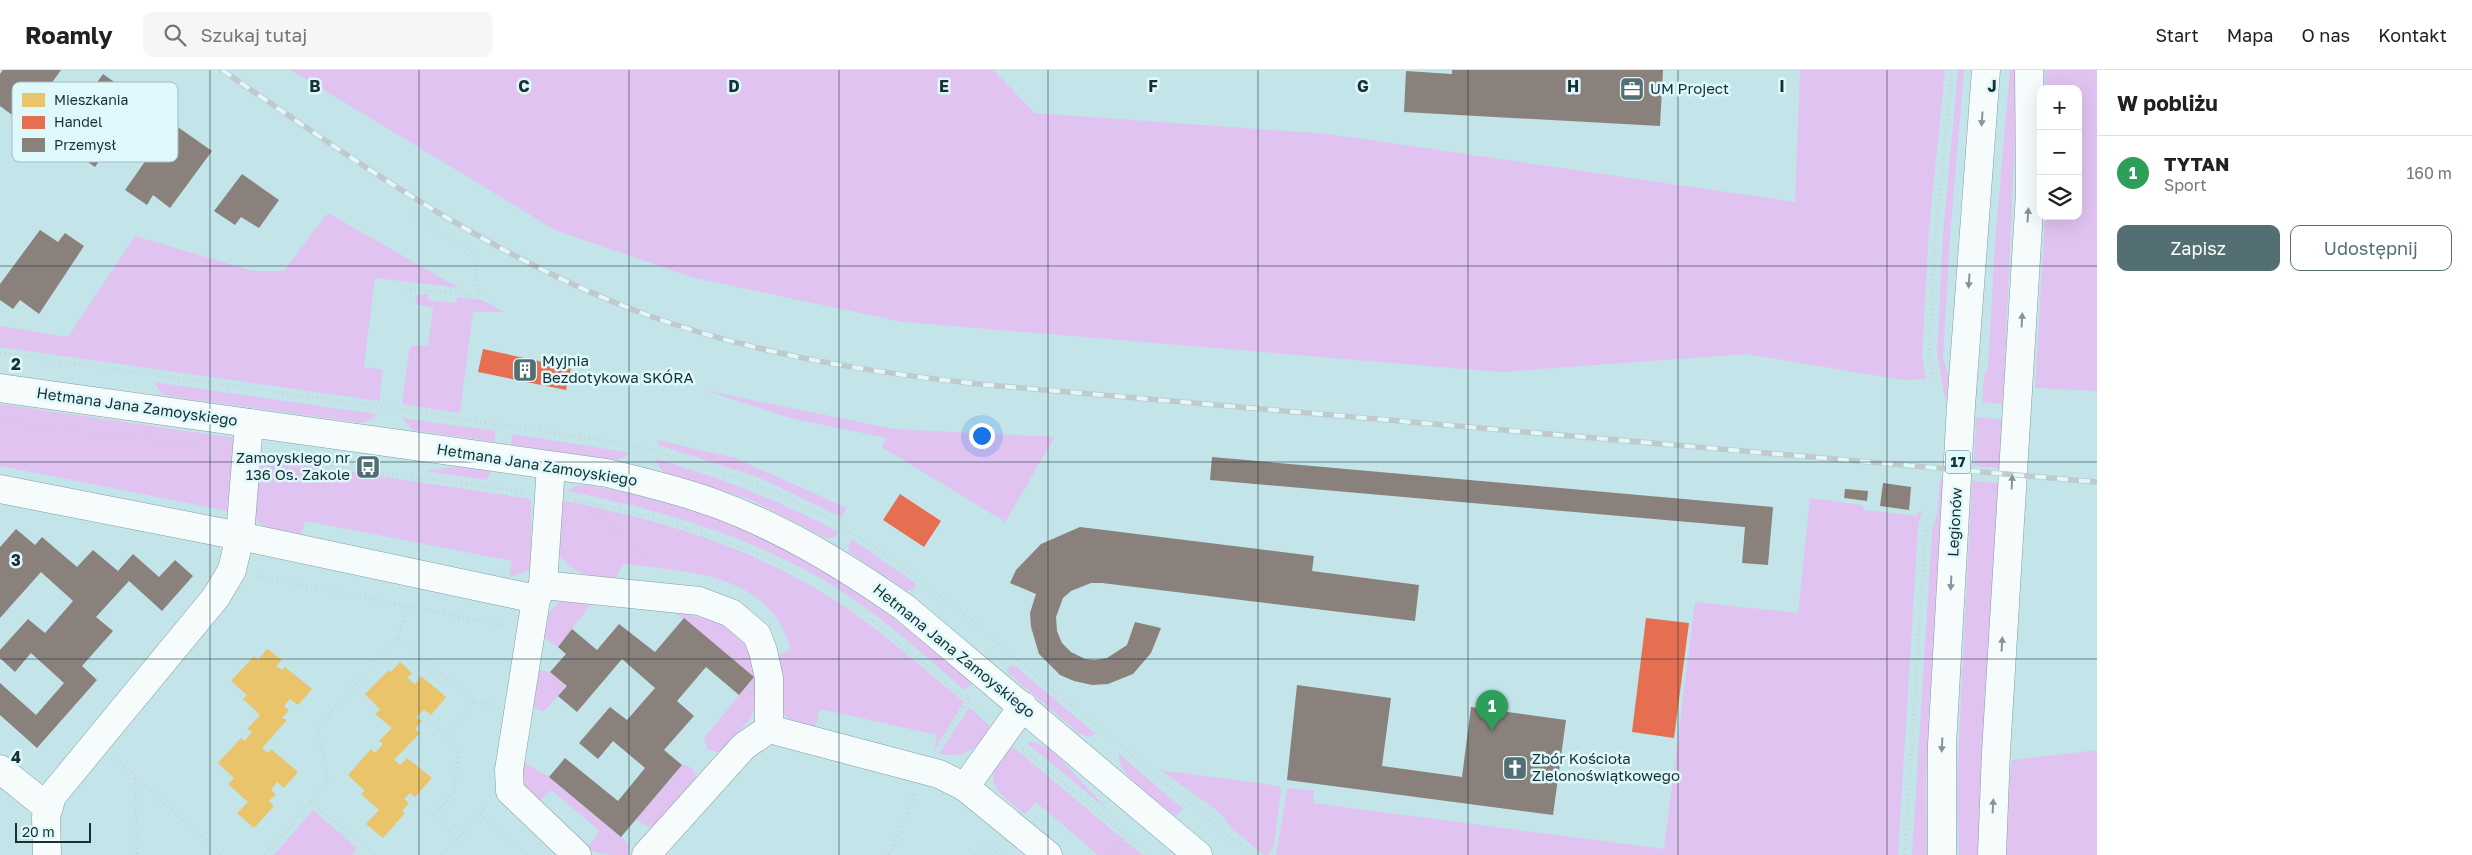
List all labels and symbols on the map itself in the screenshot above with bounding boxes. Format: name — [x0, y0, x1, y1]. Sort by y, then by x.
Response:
text: B — [309, 76, 321, 96]
text: C — [518, 76, 530, 96]
text: D — [728, 76, 740, 96]
text: E — [939, 76, 949, 96]
text: F — [1148, 76, 1158, 96]
text: G — [1357, 76, 1369, 96]
text: H — [1567, 76, 1579, 96]
office icon: UM Project — [1619, 76, 1645, 102]
text: I — [1779, 76, 1785, 96]
text: J — [1987, 76, 1997, 96]
place label: UM Project — [1650, 79, 1729, 97]
legend — [12, 82, 178, 162]
text: Mieszkania — [54, 91, 128, 108]
one-way arrow — [1977, 111, 1985, 127]
text: Handel — [54, 113, 102, 130]
text: Przemysł — [54, 136, 116, 153]
one-way arrow — [2025, 207, 2033, 223]
one-way arrow — [1965, 273, 1973, 289]
one-way arrow — [2018, 311, 2026, 327]
place label: Myjnia Bezdotykowa SKÓRA — [542, 351, 693, 386]
text: 2 — [11, 354, 21, 374]
building icon: Myjnia Bezdotykowa SKÓRA — [512, 357, 538, 383]
street label: Hetmana Jana Zamoyskiego — [35, 383, 239, 429]
your location — [969, 423, 995, 449]
street label: Hetmana Jana Zamoyskiego — [436, 439, 639, 489]
place label: Zamoyskiego nr 136 Os. Zakole — [236, 448, 350, 483]
road number: 17 — [1946, 451, 1970, 474]
bus stop icon: Zamoyskiego nr 136 Os. Zakole — [355, 454, 381, 480]
one-way arrow — [2008, 474, 2016, 490]
street label: Legionów — [1943, 487, 1965, 557]
text: 3 — [11, 550, 21, 570]
one-way arrow — [1947, 575, 1955, 591]
street label: Hetmana Jana Zamoyskiego — [870, 579, 1039, 721]
one-way arrow — [1999, 636, 2007, 652]
pin: 1 — [1476, 690, 1508, 731]
one-way arrow — [1937, 737, 1945, 753]
text: 4 — [11, 747, 21, 767]
place label: Zbór Kościoła Zielonoświątkowego — [1532, 749, 1680, 784]
church icon: Zbór Kościoła Zielonoświątkowego — [1502, 755, 1528, 781]
one-way arrow — [1989, 798, 1997, 814]
scale bar — [15, 820, 91, 843]

